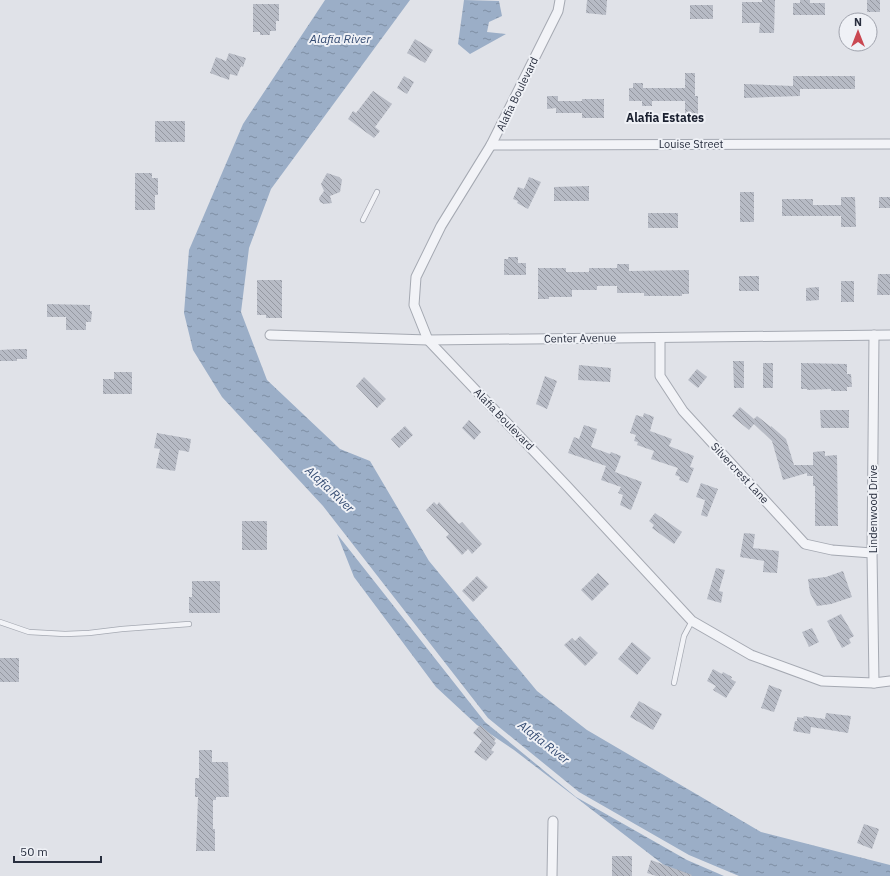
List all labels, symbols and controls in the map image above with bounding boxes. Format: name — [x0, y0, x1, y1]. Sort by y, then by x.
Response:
north arrow — [838, 12, 878, 52]
text: N — [854, 15, 862, 29]
water label: Alafia River — [308, 31, 371, 46]
street label: Alafia Boulevard — [493, 55, 541, 133]
district label: Alafia Estates — [626, 110, 704, 125]
street label: Louise Street — [659, 137, 723, 151]
street label: Center Avenue — [544, 330, 616, 346]
street label: Alafia Boulevard — [471, 385, 537, 453]
street label: Silvercrest Lane — [708, 440, 772, 506]
water label: Alafia River — [302, 462, 358, 516]
street label: Lindenwood Drive — [866, 465, 880, 553]
water label: Alafia River — [515, 717, 573, 767]
scale bar — [14, 838, 101, 864]
text: 50 m — [20, 844, 48, 859]

